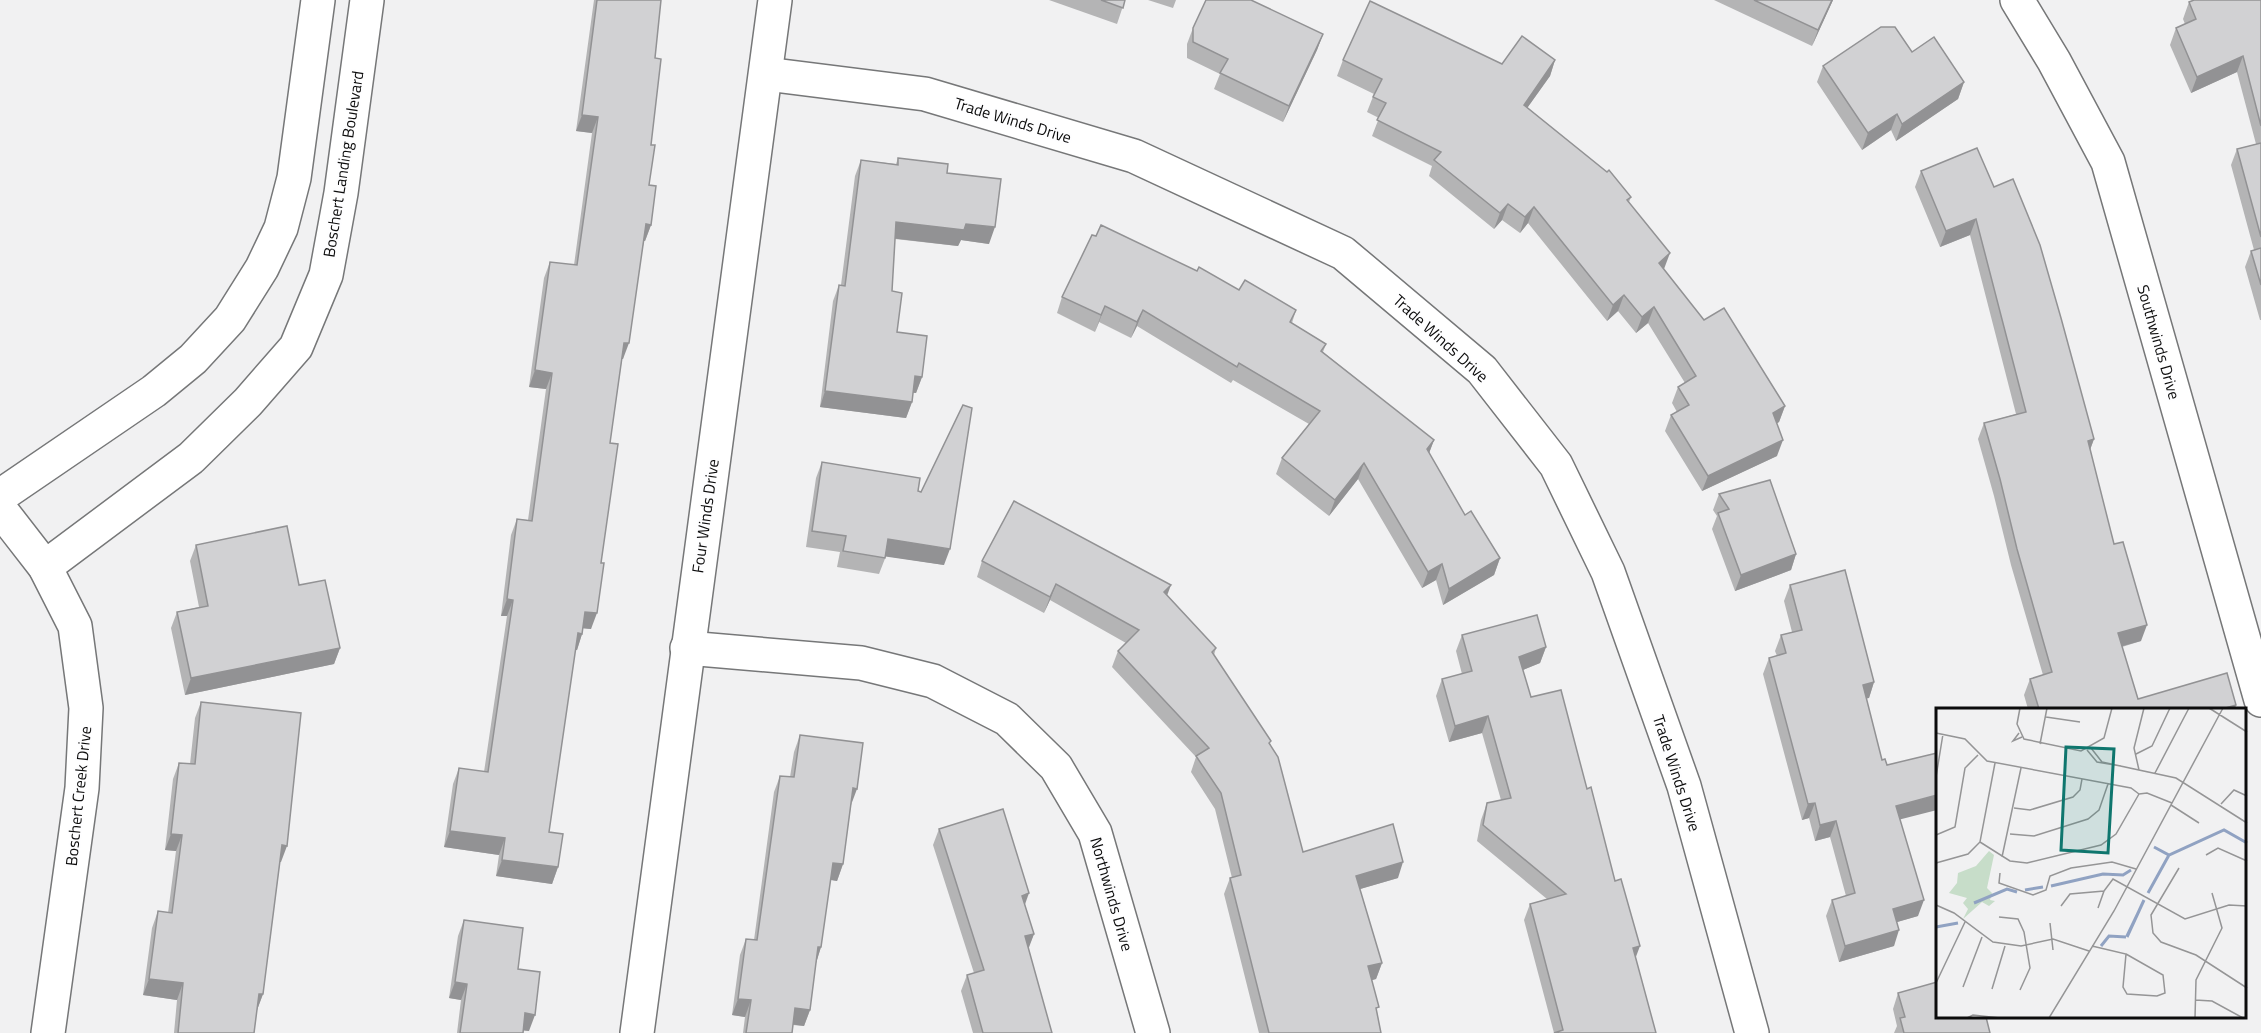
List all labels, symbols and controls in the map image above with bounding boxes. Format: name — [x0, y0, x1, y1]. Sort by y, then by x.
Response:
street label: Boschert Landing Boulevard — [316, 69, 370, 259]
street label: Trade Winds Drive — [951, 91, 1075, 149]
street label: Southwinds Drive — [2131, 282, 2187, 402]
street label: Trade Winds Drive — [1388, 288, 1494, 388]
street label: Four Winds Drive — [685, 457, 725, 575]
inset map — [1936, 708, 2246, 1018]
street label: Trade Winds Drive — [1647, 712, 1707, 834]
street label: Boschert Creek Drive — [59, 725, 97, 867]
street label: Northwinds Drive — [1084, 834, 1140, 954]

